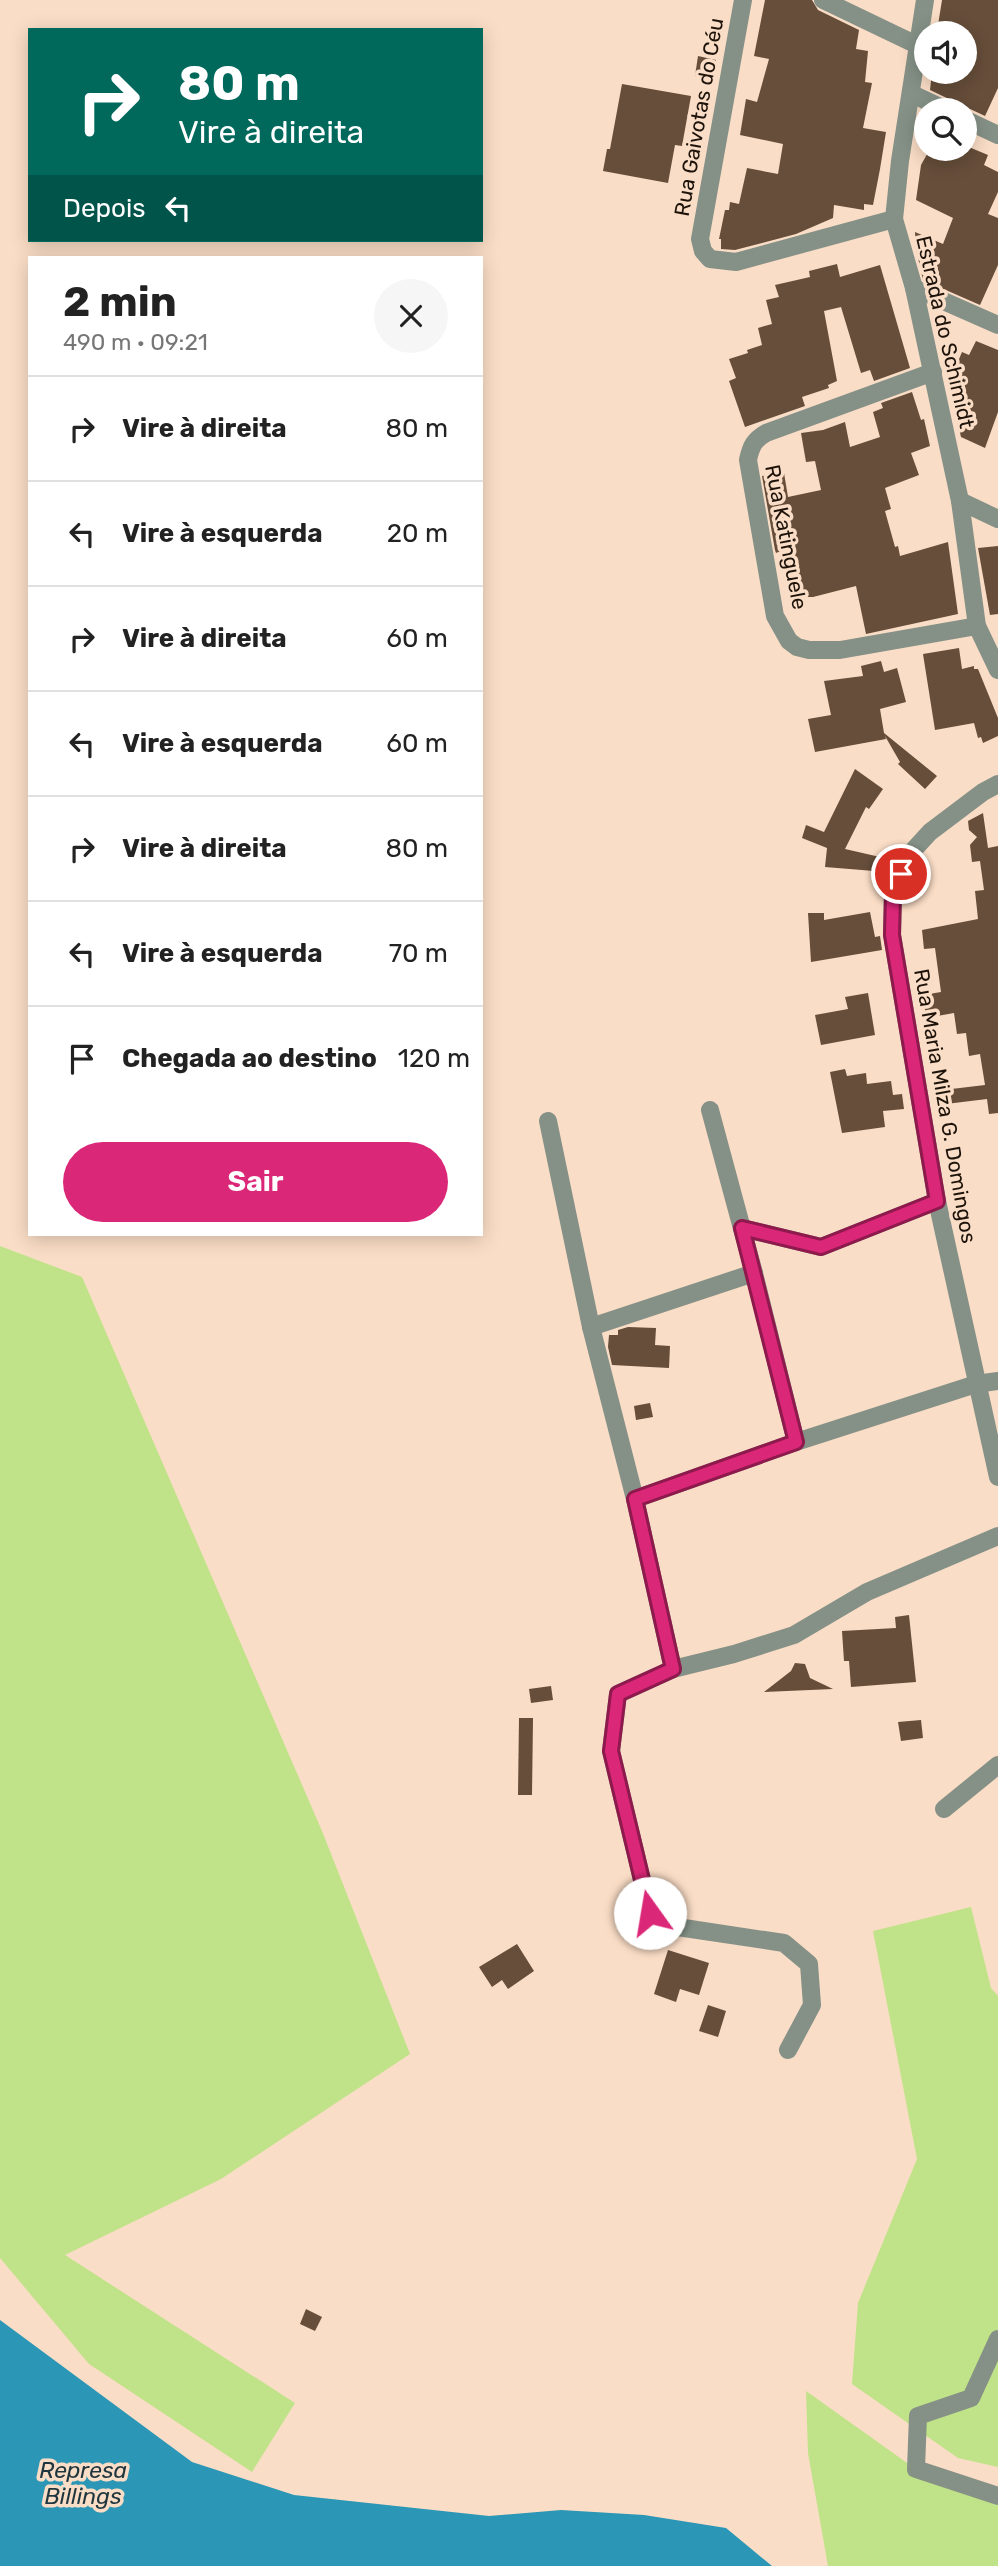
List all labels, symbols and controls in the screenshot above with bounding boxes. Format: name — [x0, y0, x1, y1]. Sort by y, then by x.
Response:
street label: Rua Gaivotas do Céu — [669, 16, 728, 218]
map controls — [914, 21, 977, 161]
button: sound — [914, 21, 977, 84]
text: 80 m — [178, 54, 300, 112]
icon: right — [63, 56, 154, 147]
button: search — [914, 98, 977, 161]
text: Vire à direita — [178, 113, 364, 151]
icon: left — [159, 189, 197, 227]
text: Depois — [63, 193, 145, 224]
street label: Estrada do Schimidt — [911, 233, 980, 431]
text: 2 min — [63, 277, 177, 327]
button: close — [374, 279, 448, 353]
text: 490 m · 09:21 — [63, 328, 208, 356]
icon: right — [63, 410, 101, 448]
text: Vire à direita — [122, 413, 287, 444]
text: 80 m — [385, 413, 448, 444]
street label: Rua Katinguele — [760, 462, 813, 611]
icon: left — [63, 515, 101, 553]
text: Vire à esquerda — [122, 518, 323, 549]
text: 20 m — [387, 518, 448, 549]
icon: right — [63, 620, 101, 658]
text: Vire à direita — [122, 623, 287, 654]
text: 60 m — [386, 623, 448, 654]
icon: left — [63, 725, 101, 763]
text: Vire à esquerda — [122, 728, 323, 759]
text: 60 m — [386, 728, 448, 759]
icon: right — [63, 830, 101, 868]
text: Vire à direita — [122, 833, 287, 864]
text: 80 m — [385, 833, 448, 864]
pin — [871, 844, 931, 904]
icon: arrive — [882, 855, 920, 893]
icon: left — [63, 935, 101, 973]
text: Vire à esquerda — [122, 938, 323, 969]
text: 70 m — [389, 938, 448, 969]
street label: Rua Maria Milza G. Domingos — [909, 967, 982, 1245]
icon: arrive — [63, 1040, 101, 1078]
text: Chegada ao destino — [122, 1043, 377, 1074]
text: 120 m — [398, 1043, 470, 1074]
button: Sair — [63, 1142, 448, 1222]
position arrow — [613, 1876, 687, 1950]
water label: Represa Billings — [39, 2456, 127, 2510]

